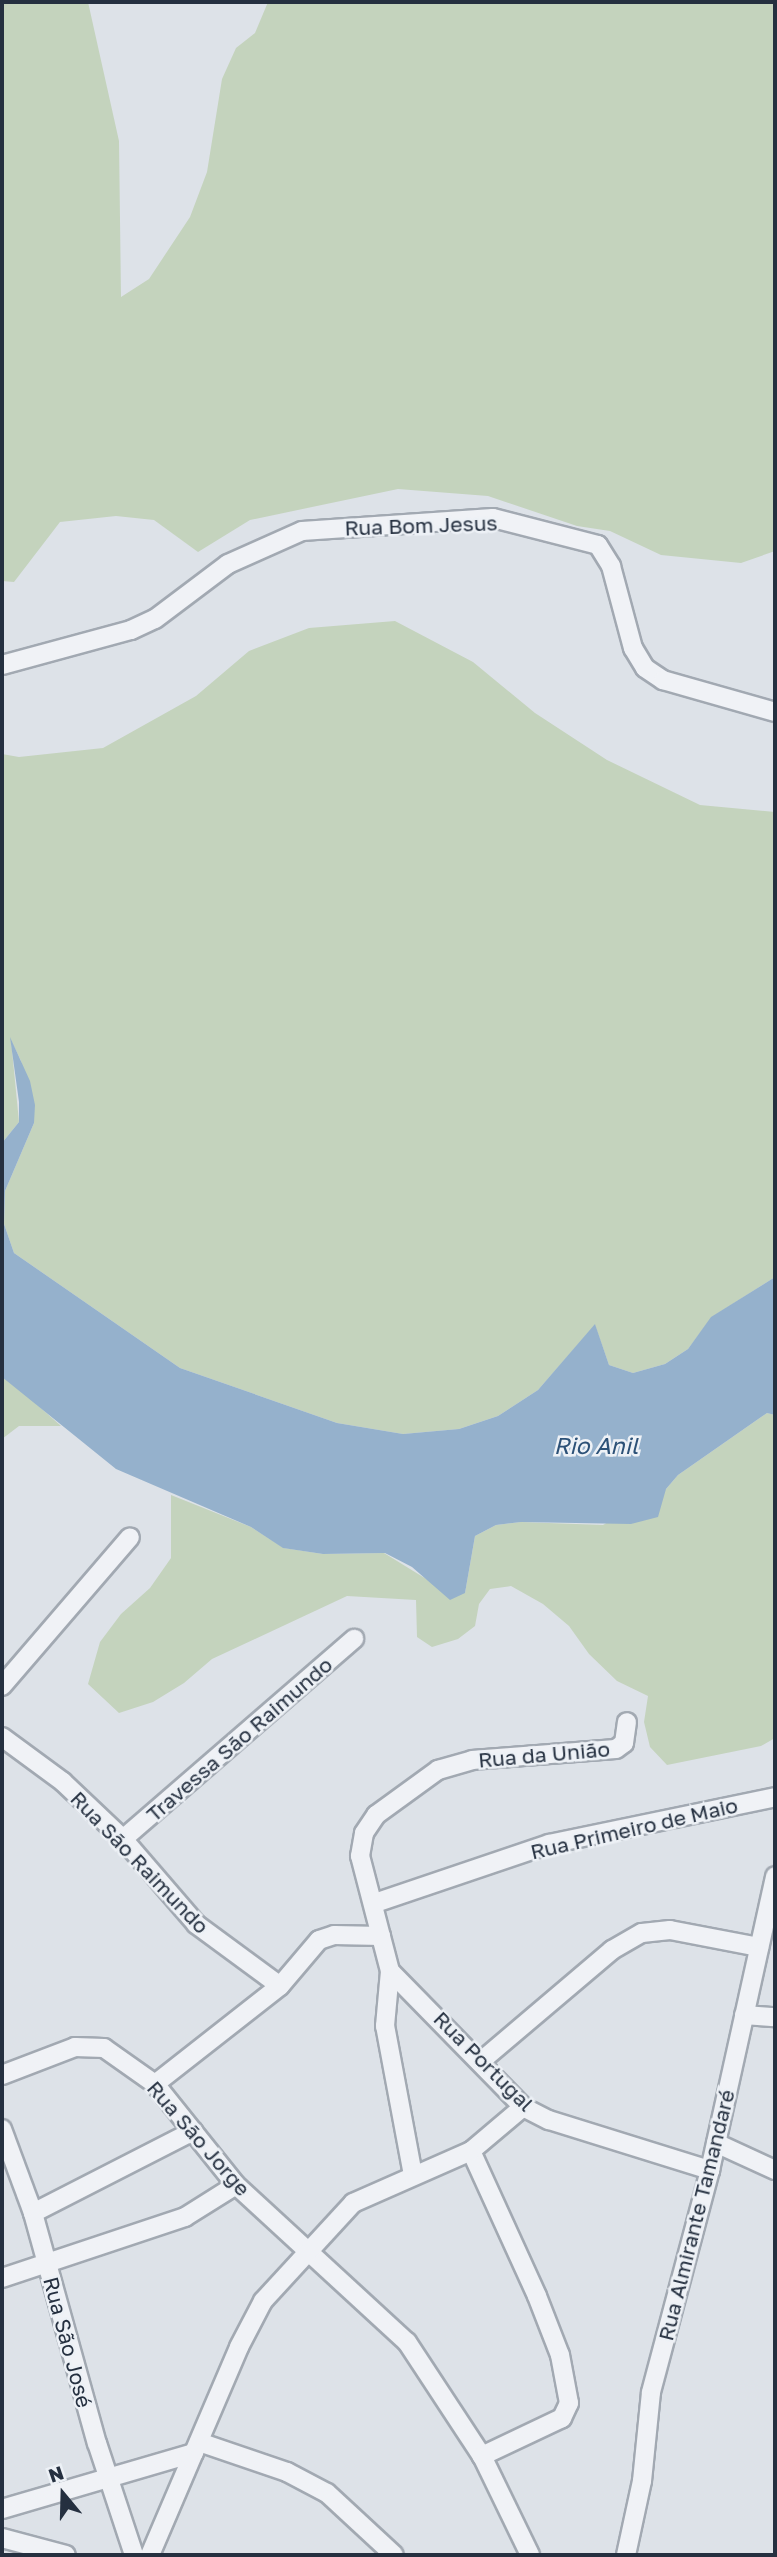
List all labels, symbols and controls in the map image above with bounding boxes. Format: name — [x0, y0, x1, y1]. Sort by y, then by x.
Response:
street label: Rua Bom Jesus — [344, 510, 498, 540]
water label: Rio Anil — [554, 1431, 638, 1459]
street label: Travessa São Raimundo — [141, 1651, 337, 1827]
street label: Rua da União — [477, 1736, 611, 1772]
street label: Rua São Raimundo — [66, 1786, 214, 1938]
street label: Rua Primeiro de Maio — [528, 1792, 740, 1864]
street label: Rua Portugal — [429, 2006, 539, 2116]
street label: Rua São Jorge — [142, 2075, 256, 2201]
street label: Rua Almirante Tamandaré — [653, 2087, 739, 2343]
street label: Rua São José — [38, 2274, 98, 2410]
north arrow — [28, 2459, 98, 2529]
text: N — [45, 2460, 67, 2487]

